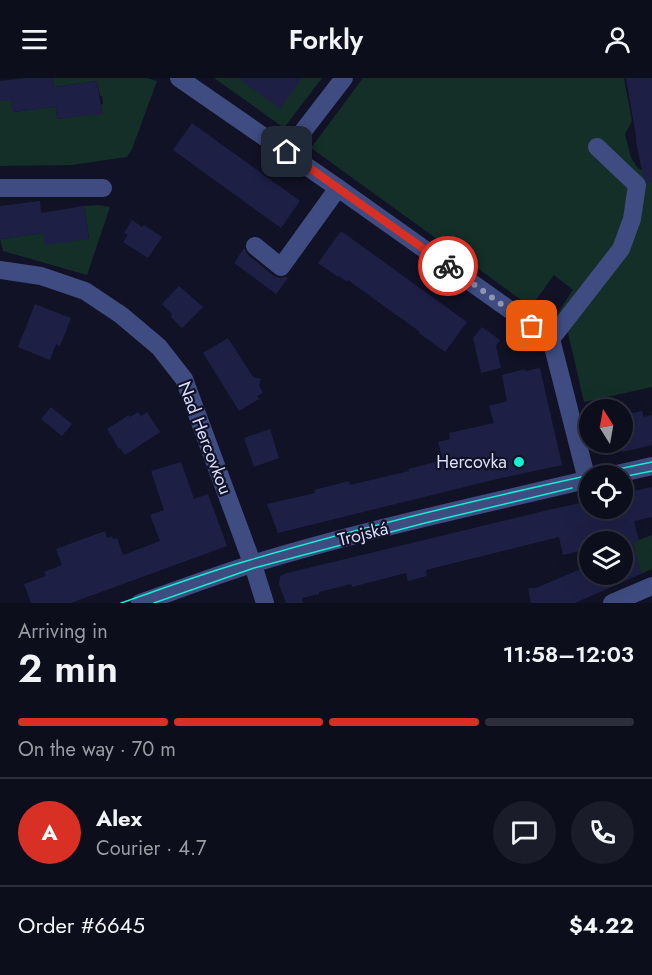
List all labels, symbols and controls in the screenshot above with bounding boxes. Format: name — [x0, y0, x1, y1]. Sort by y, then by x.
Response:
text: Forkly — [289, 20, 363, 59]
icon: menu — [18, 23, 51, 56]
icon: person — [601, 23, 634, 56]
pin — [261, 126, 312, 177]
icon: home — [270, 135, 303, 168]
courier — [418, 236, 478, 296]
icon: bike — [432, 250, 465, 283]
pin — [506, 300, 557, 351]
icon: bag — [515, 309, 548, 342]
street label: Nad Hercovkou — [171, 378, 239, 498]
north arrow — [579, 399, 633, 453]
map controls — [579, 399, 633, 585]
place label: Hercovka — [436, 449, 507, 475]
marker: Hercovka — [512, 455, 526, 469]
button: locate — [579, 465, 633, 519]
street label: Trojská — [335, 515, 391, 553]
button: layers — [579, 531, 633, 585]
text: Arriving in — [18, 617, 108, 646]
text: 11:58–12:03 — [503, 638, 634, 670]
text: 2 min — [18, 640, 118, 697]
text: On the way · 70 m — [18, 735, 176, 764]
button: chat — [493, 801, 556, 864]
button: phone — [571, 801, 634, 864]
text: Alex — [96, 802, 142, 834]
text: A — [41, 816, 58, 848]
text: Courier · 4.7 — [96, 834, 207, 863]
text: Order #6645 — [18, 909, 145, 941]
text: $4.22 — [569, 909, 634, 941]

